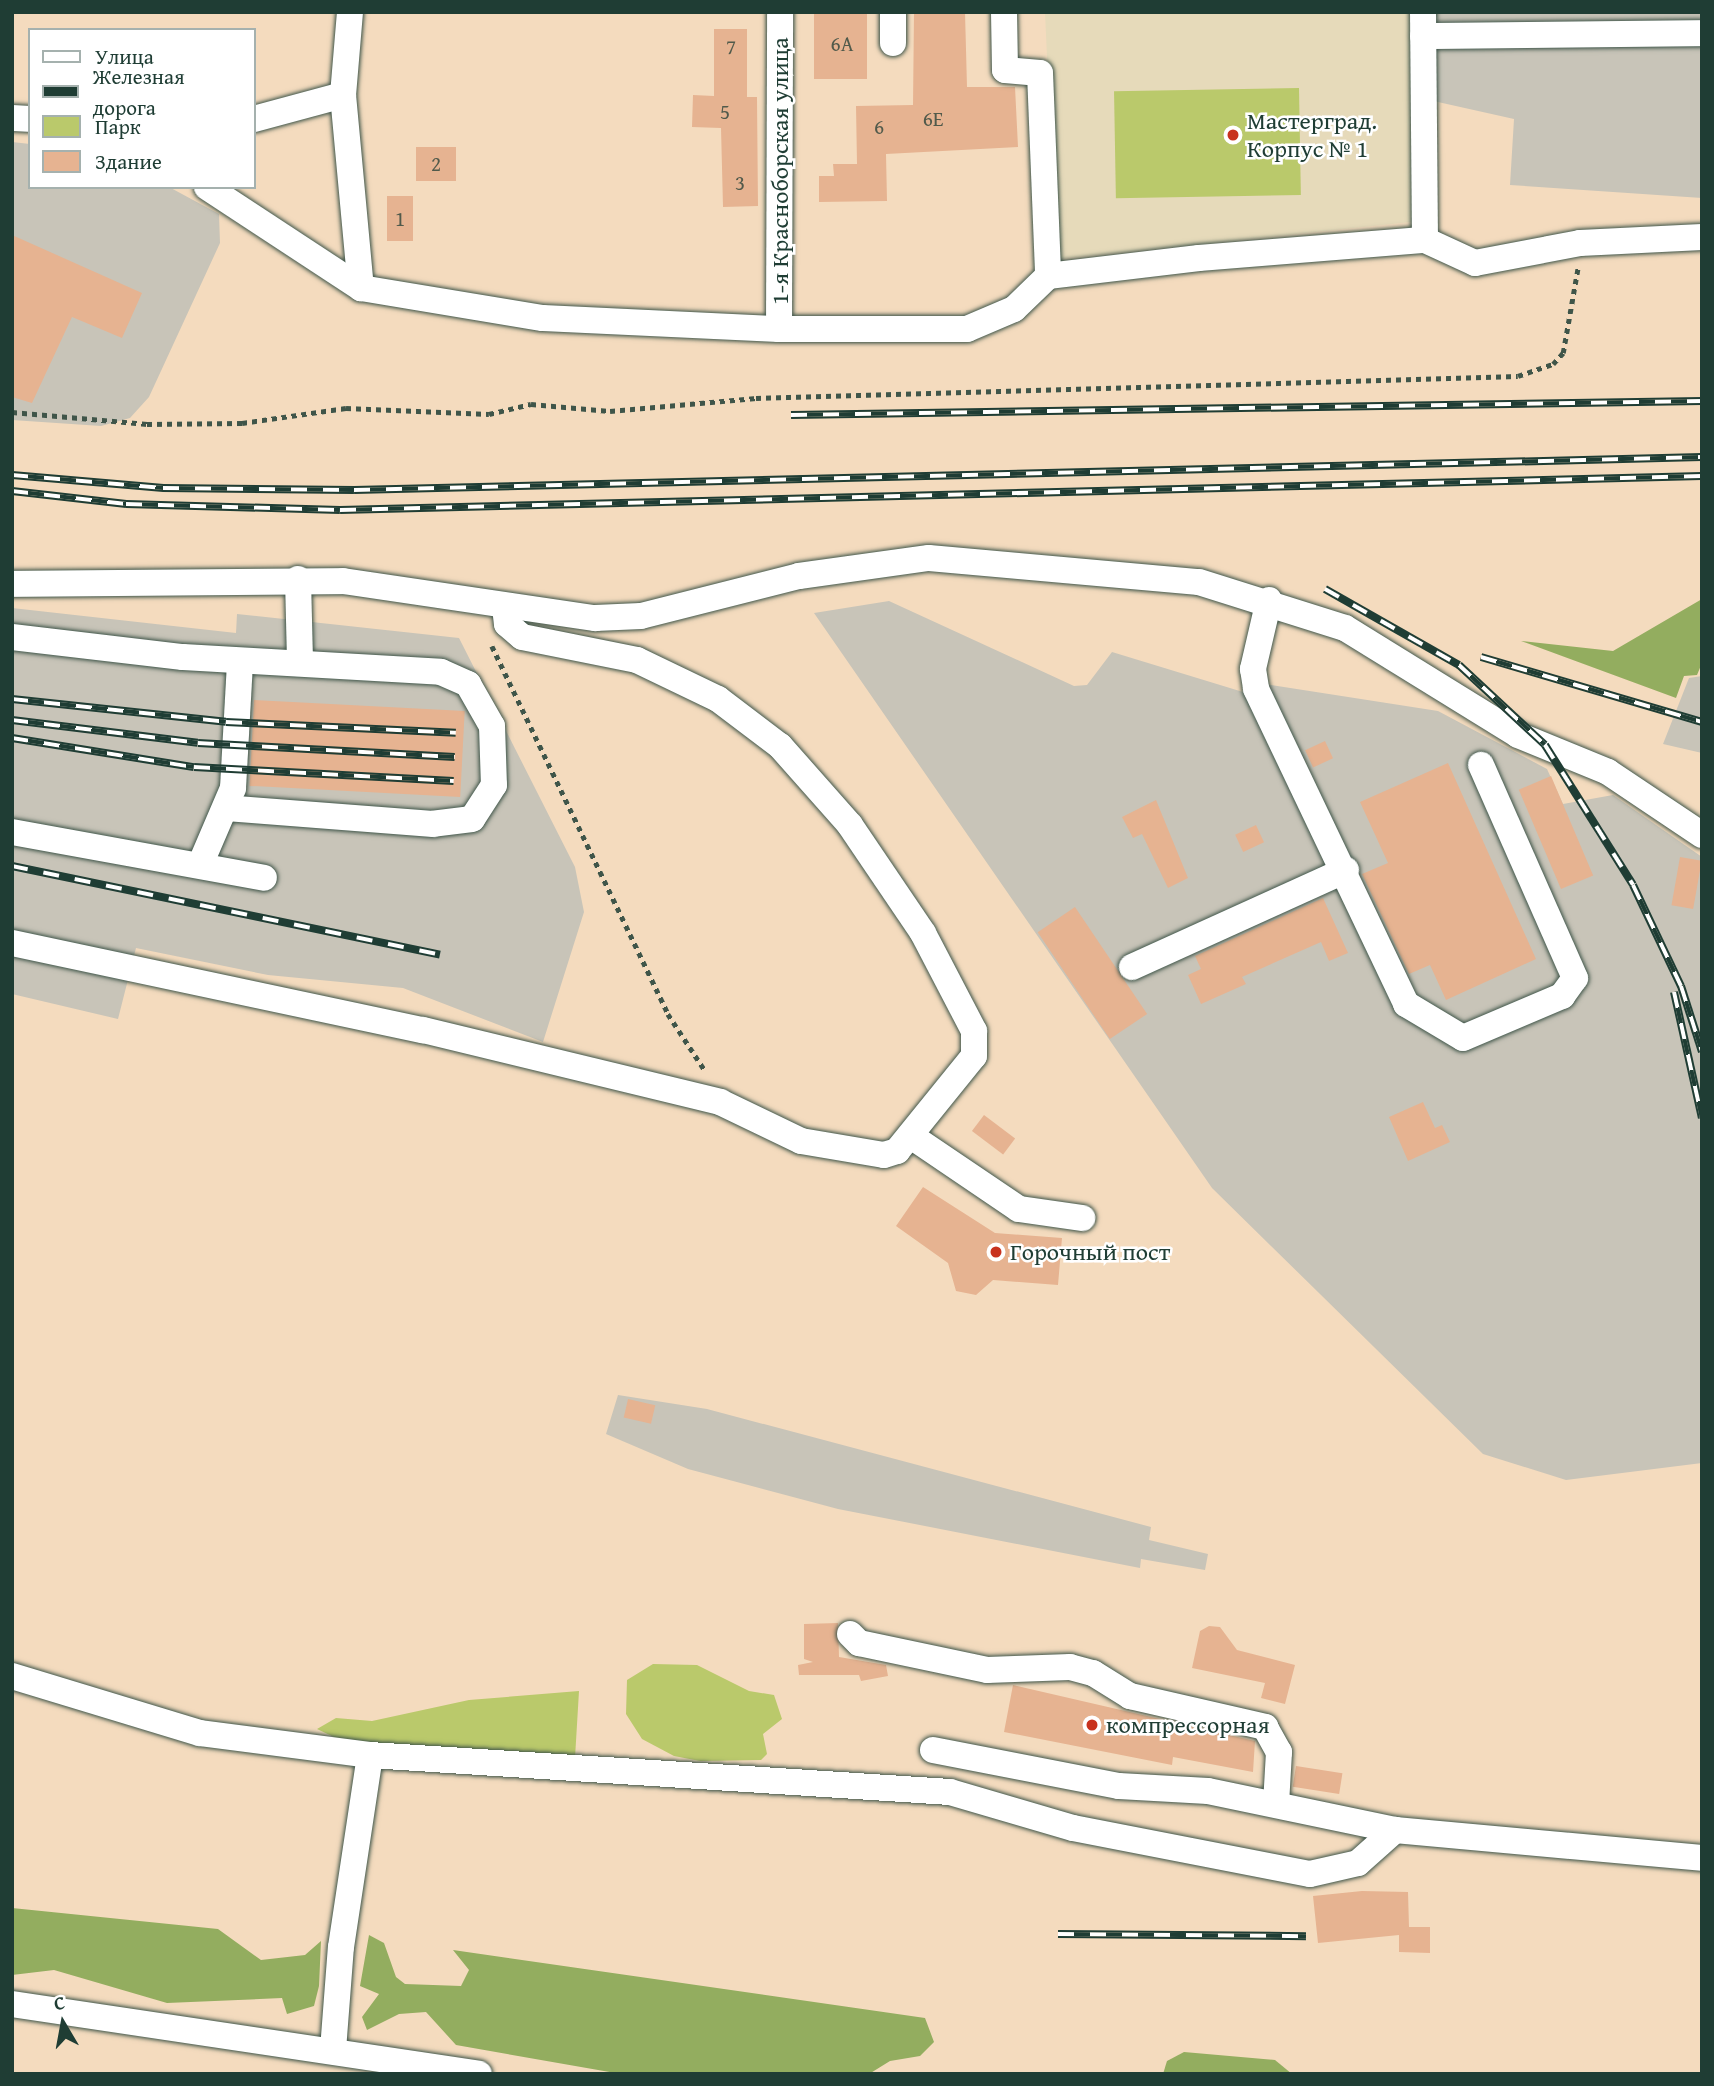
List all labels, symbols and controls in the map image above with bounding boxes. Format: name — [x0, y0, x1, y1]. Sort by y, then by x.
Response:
legend — [28, 28, 256, 189]
house number: 6А — [831, 31, 853, 57]
house number: 7 — [726, 34, 736, 60]
street label: 1-я Красноборская улица — [766, 37, 794, 305]
text: Улица — [95, 41, 154, 72]
text: Железная дорога — [93, 61, 185, 123]
house number: 5 — [720, 99, 730, 125]
house number: 6Е — [923, 106, 943, 132]
place label: Мастерград. Корпус № 1 — [1247, 107, 1377, 163]
text: Парк — [95, 111, 141, 142]
house number: 6 — [874, 114, 884, 140]
marker: Мастерград. Корпус № 1 — [1225, 127, 1241, 143]
text: Здание — [95, 146, 162, 177]
house number: 2 — [431, 151, 441, 177]
house number: 3 — [735, 170, 745, 196]
house number: 1 — [395, 206, 405, 232]
place label: Горочный пост — [1010, 1238, 1170, 1266]
marker: Горочный пост — [988, 1244, 1004, 1260]
place label: компрессорная — [1106, 1711, 1270, 1739]
marker: компрессорная — [1084, 1717, 1100, 1733]
north arrow — [28, 1988, 98, 2058]
text: С — [52, 1988, 67, 2017]

